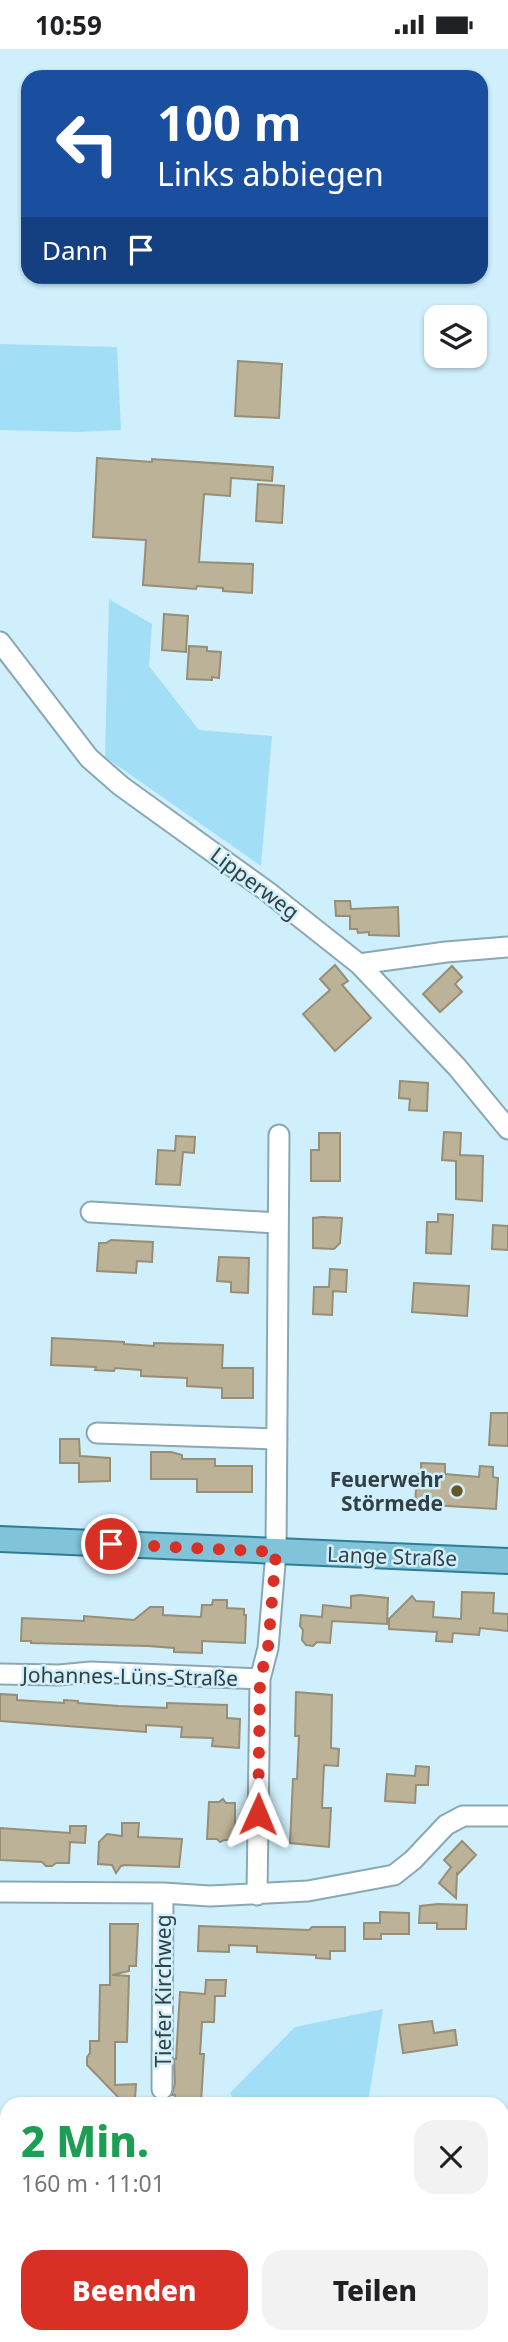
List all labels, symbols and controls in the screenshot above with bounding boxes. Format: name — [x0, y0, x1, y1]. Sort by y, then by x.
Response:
text: 10:59 — [35, 7, 102, 43]
text: 100 m — [157, 89, 302, 155]
icon: left — [42, 98, 133, 189]
text: Links abbiegen — [157, 152, 384, 195]
icon: arrive — [122, 231, 160, 269]
text: Dann — [42, 232, 108, 268]
map controls — [424, 305, 487, 368]
button: layers — [424, 305, 487, 368]
street label: Lipperweg — [205, 841, 305, 925]
place label: Feuerwehr Störmede — [330, 1465, 444, 1517]
marker: Feuerwehr Störmede — [449, 1483, 465, 1499]
pin — [81, 1514, 141, 1574]
icon: arrive — [92, 1525, 130, 1563]
street label: Lange Straße — [326, 1540, 458, 1572]
street label: Johannes-Lüns-Straße — [20, 1660, 238, 1692]
position arrow — [221, 1777, 295, 1851]
street label: Tiefer Kirchweg — [149, 1914, 177, 2068]
text: 2 Min. — [21, 2112, 149, 2169]
button: close — [414, 2120, 488, 2194]
text: 160 m · 11:01 — [21, 2167, 165, 2199]
button: Beenden — [21, 2250, 248, 2330]
button: Teilen — [262, 2250, 488, 2330]

